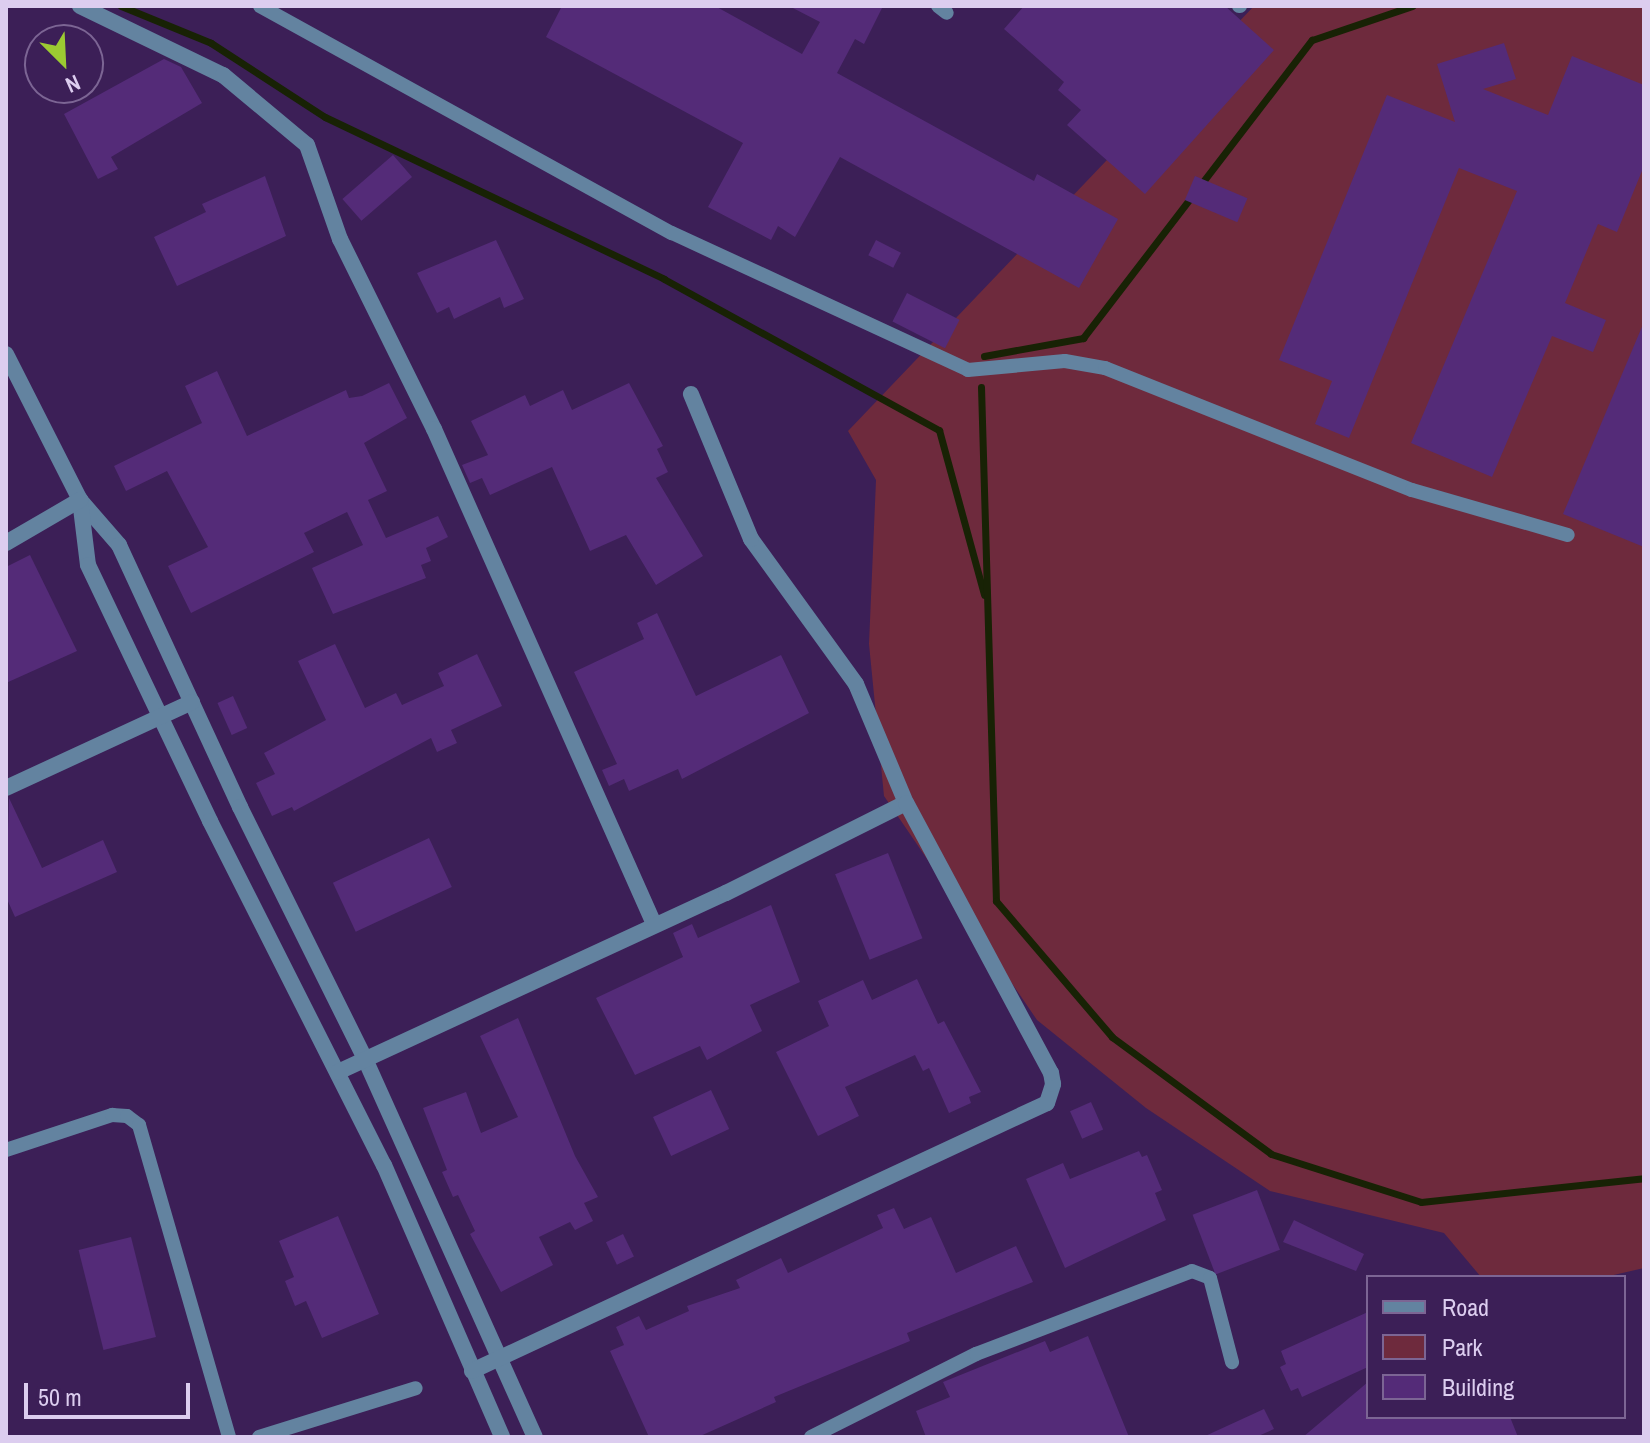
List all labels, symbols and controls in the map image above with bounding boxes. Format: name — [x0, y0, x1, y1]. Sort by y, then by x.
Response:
north arrow — [24, 24, 104, 104]
text: N — [61, 68, 85, 100]
legend — [1366, 1275, 1626, 1419]
text: Road — [1442, 1291, 1489, 1323]
text: Park — [1442, 1331, 1482, 1363]
scale bar — [28, 1367, 194, 1417]
text: Building — [1442, 1371, 1514, 1403]
text: 50 m — [38, 1381, 82, 1413]

